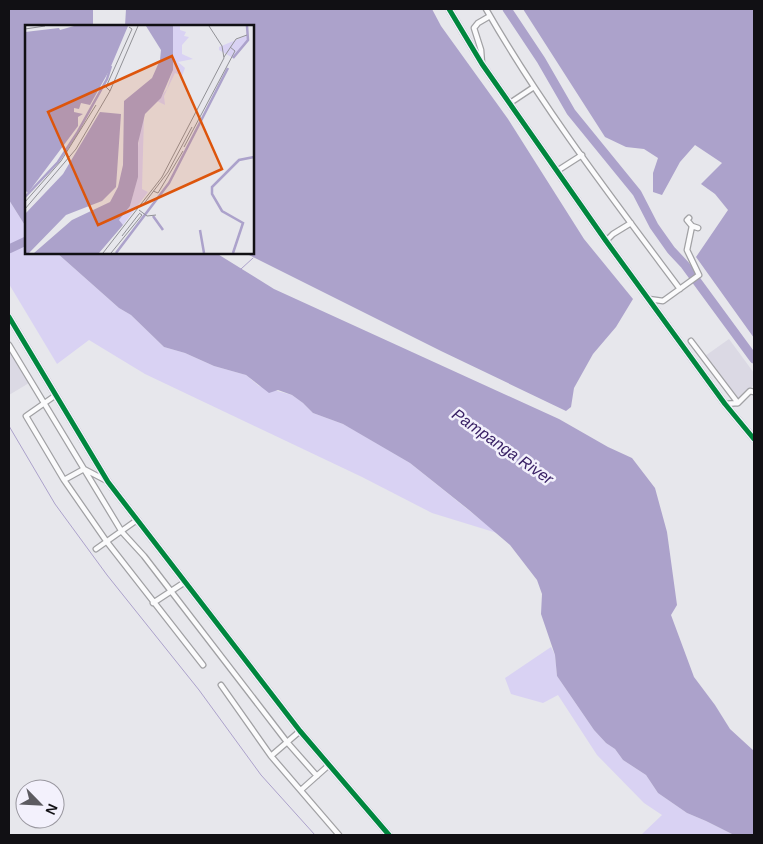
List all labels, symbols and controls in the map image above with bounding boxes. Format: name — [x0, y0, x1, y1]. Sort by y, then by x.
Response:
inset map — [25, 25, 254, 254]
water label: Pampanga River — [449, 405, 557, 488]
north arrow — [15, 779, 65, 829]
text: N — [43, 801, 61, 817]

